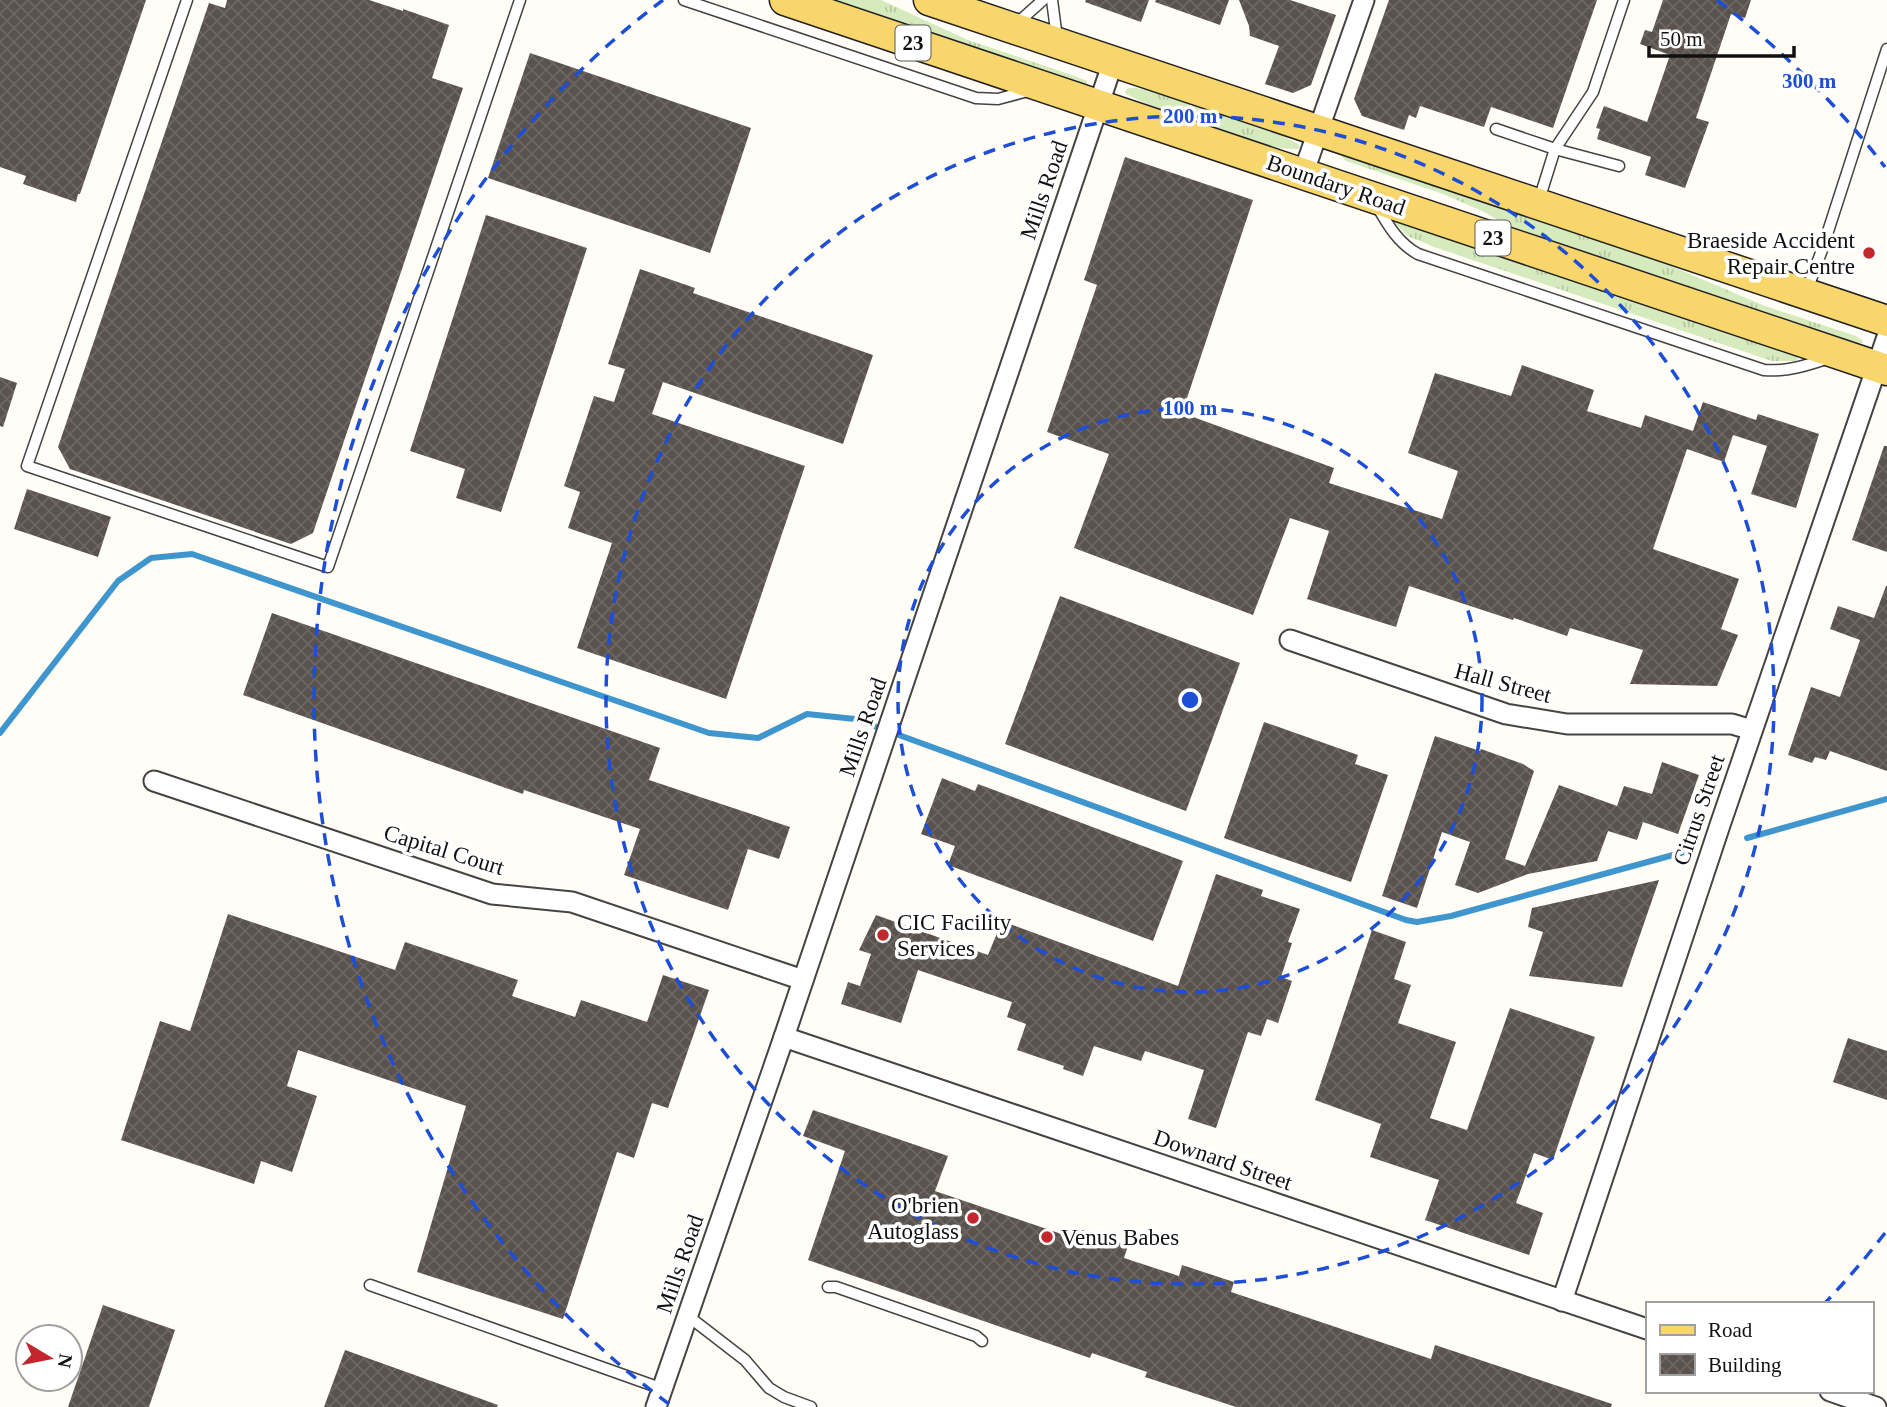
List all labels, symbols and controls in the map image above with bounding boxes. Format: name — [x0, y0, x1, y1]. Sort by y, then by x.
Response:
scale bar — [1649, 14, 1794, 58]
road number: 23 — [895, 26, 930, 60]
text: 50 m — [1660, 27, 1703, 51]
text: 300 m — [1782, 69, 1837, 93]
text: 200 m — [1163, 104, 1218, 128]
street label: Mills Road — [1015, 137, 1073, 243]
street label: Boundary Road — [1263, 150, 1409, 221]
road number: 23 — [1476, 220, 1510, 256]
place label: Braeside Accident Repair Centre — [1687, 228, 1856, 279]
marker: Braeside Accident Repair Centre — [1861, 245, 1877, 261]
text: 100 m — [1163, 396, 1218, 420]
street label: Hall Street — [1452, 658, 1555, 708]
street label: Mills Road — [834, 674, 892, 780]
centre of rings — [1178, 688, 1202, 712]
street label: Citrus Street — [1668, 751, 1730, 869]
street label: Capital Court — [381, 820, 508, 880]
place label: CIC Facility Services — [897, 910, 1012, 961]
marker: CIC Facility Services — [875, 927, 891, 943]
street label: Downard Street — [1150, 1125, 1296, 1196]
place label: O'brien Autoglass — [867, 1193, 959, 1244]
marker: O'brien Autoglass — [965, 1210, 981, 1226]
street label: Mills Road — [651, 1211, 709, 1317]
place label: Venus Babes — [1061, 1225, 1179, 1250]
marker: Venus Babes — [1039, 1229, 1055, 1245]
legend — [1646, 1302, 1873, 1393]
text: Road — [1708, 1318, 1753, 1342]
north arrow — [14, 1323, 84, 1393]
text: N — [54, 1352, 77, 1370]
text: Building — [1708, 1353, 1782, 1377]

